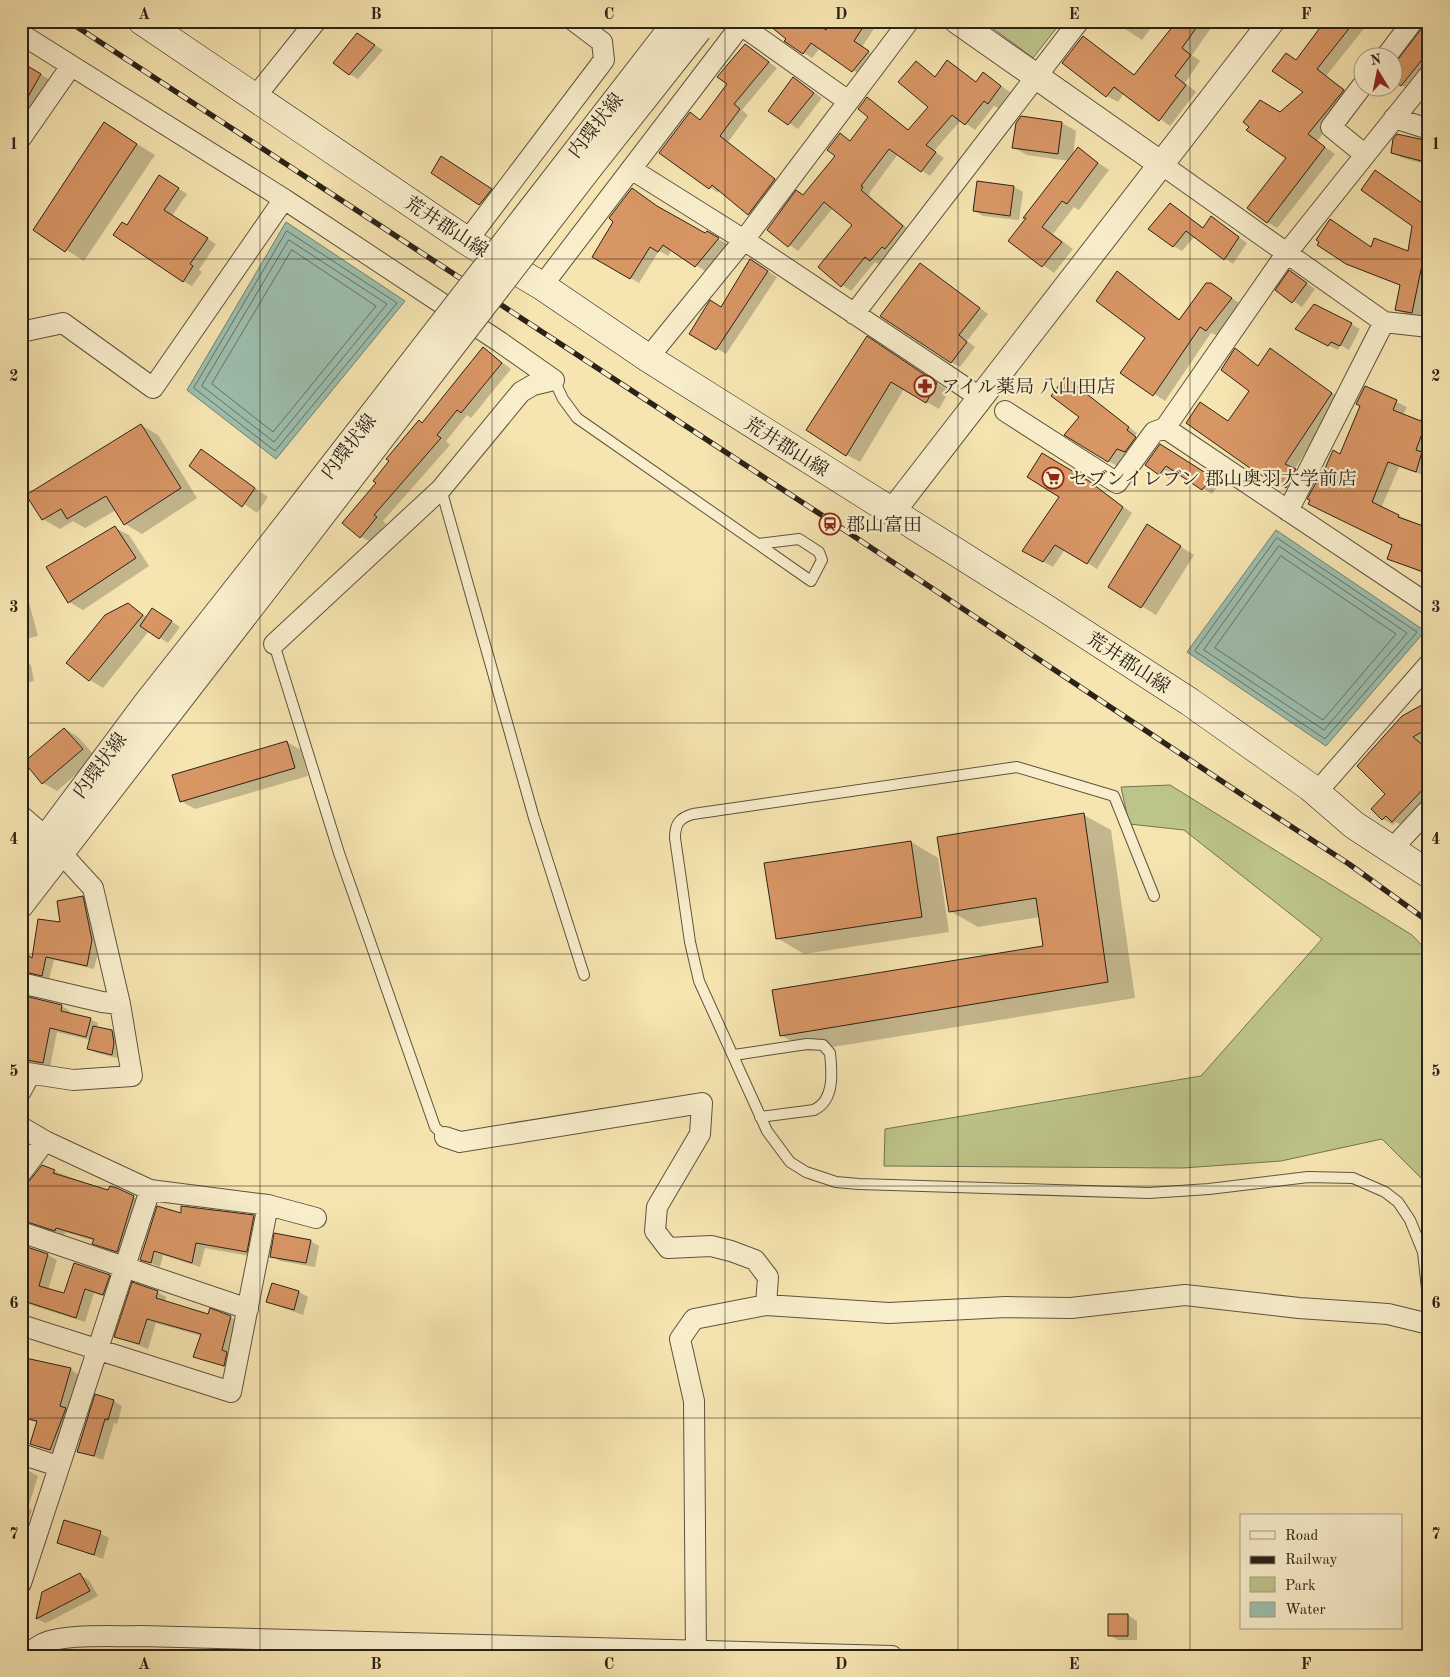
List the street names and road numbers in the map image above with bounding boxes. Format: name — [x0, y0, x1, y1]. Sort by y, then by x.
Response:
street label: 内環状線 — [565, 90, 628, 162]
street label: 荒井郡山線 — [401, 193, 492, 262]
street label: 内環状線 — [318, 411, 381, 483]
street label: 荒井郡山線 — [740, 413, 832, 481]
street label: 荒井郡山線 — [1083, 629, 1174, 698]
street label: 内環状線 — [69, 729, 131, 803]

